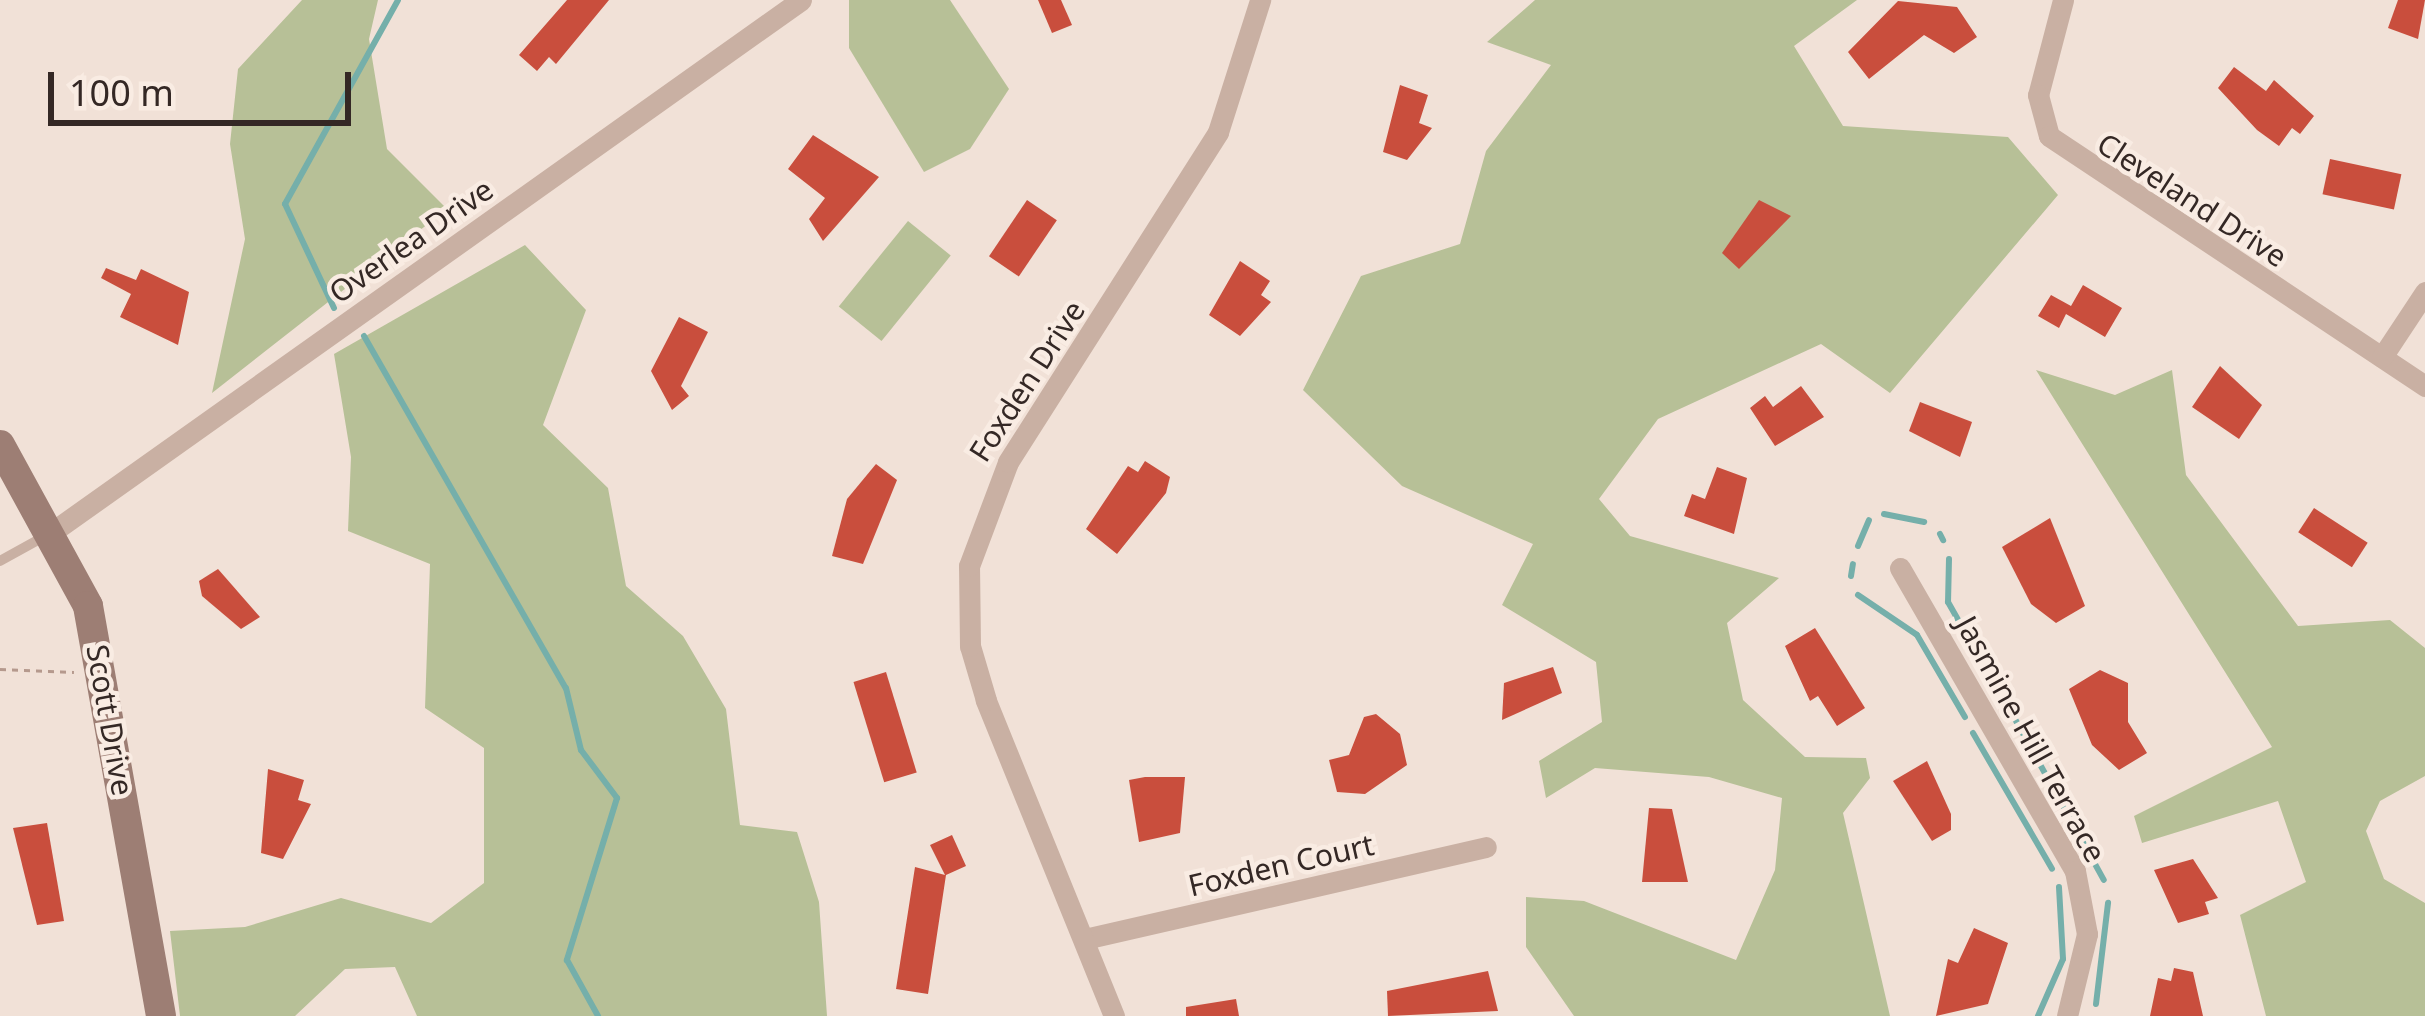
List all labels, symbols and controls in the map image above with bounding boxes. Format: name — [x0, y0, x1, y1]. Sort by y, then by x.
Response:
scale bar — [54, 48, 357, 122]
text: 100 m — [69, 68, 174, 117]
street label: Cleveland Drive — [2090, 125, 2294, 275]
street label: Overlea Drive — [322, 171, 500, 311]
street label: Foxden Drive — [962, 294, 1092, 468]
street label: Jasmine Hill Terrace — [1948, 610, 2114, 868]
street label: Scott Drive — [79, 642, 141, 798]
street label: Foxden Court — [1185, 826, 1377, 904]

